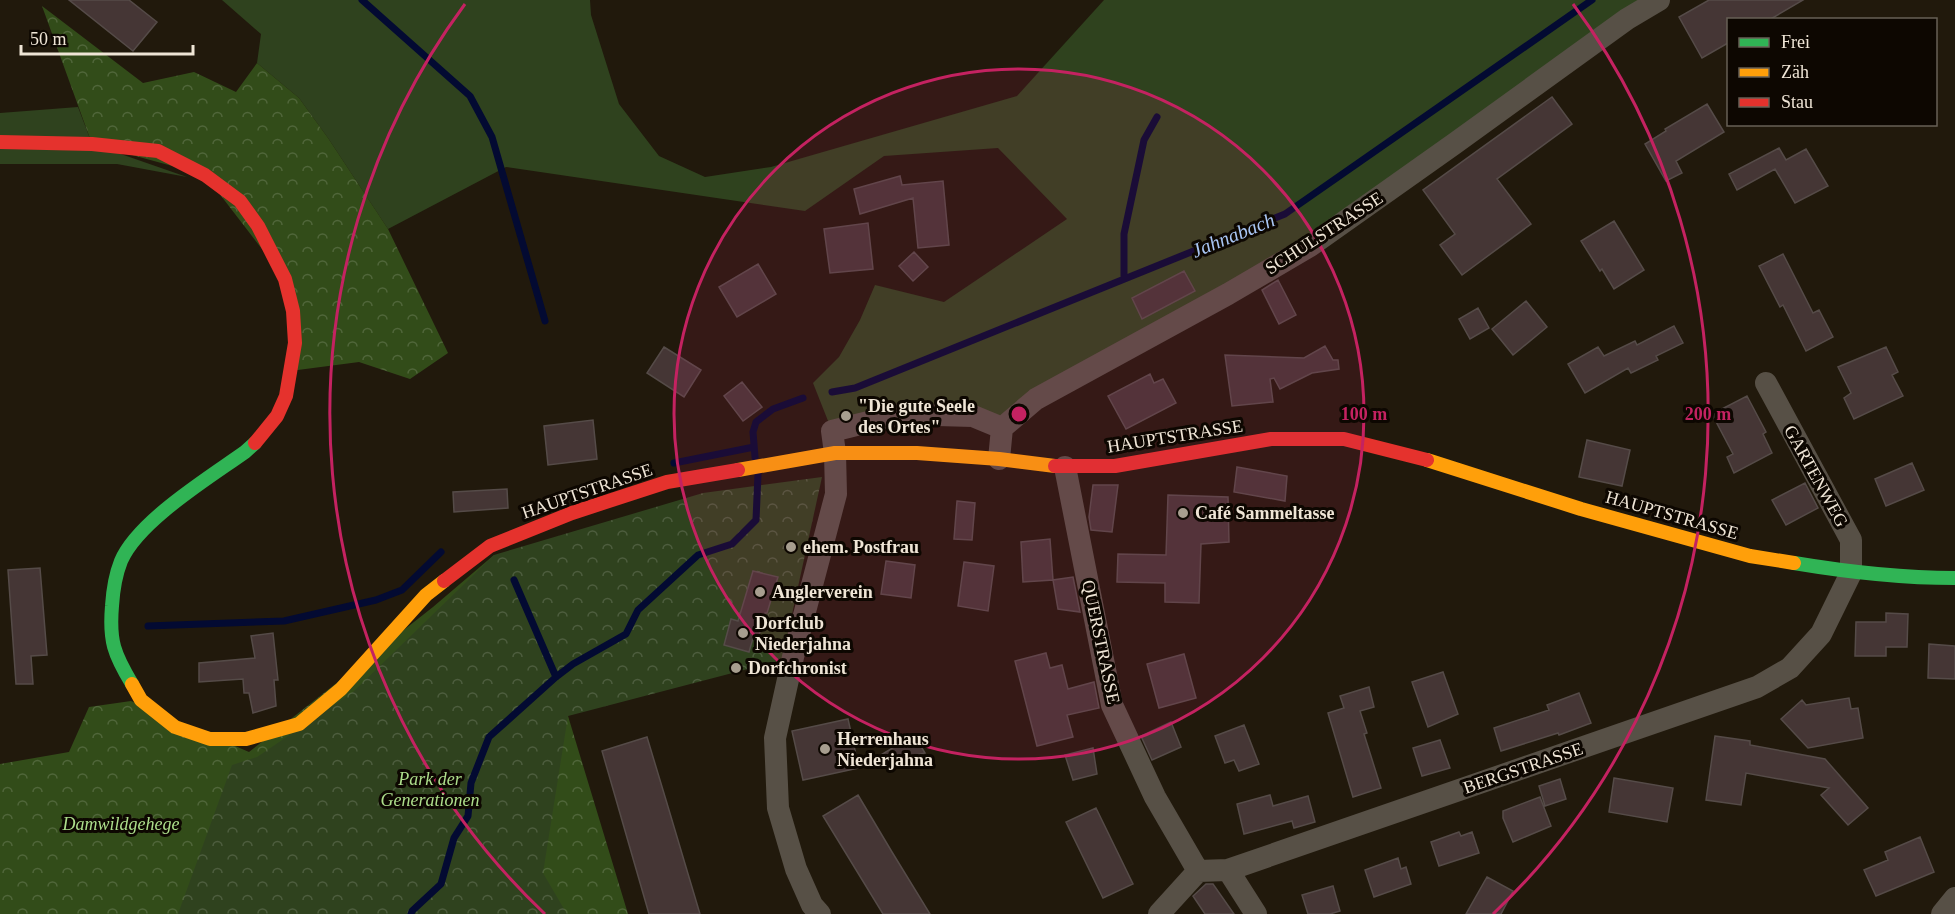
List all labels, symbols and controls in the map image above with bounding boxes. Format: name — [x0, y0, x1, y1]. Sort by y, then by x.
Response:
scale bar — [21, 18, 194, 56]
legend — [1727, 18, 1937, 126]
text: 50 m — [30, 29, 67, 49]
text: Frei — [1781, 32, 1810, 52]
text: Zäh — [1781, 62, 1809, 82]
text: Stau — [1781, 92, 1813, 112]
street label: SCHULSTRASSE — [1262, 188, 1386, 278]
water label: Jahnabach — [1188, 208, 1278, 262]
place label: "Die gute Seele des Ortes" — [858, 396, 975, 437]
centre of rings — [1009, 404, 1029, 424]
text: 100 m — [1341, 404, 1387, 424]
text: 200 m — [1685, 404, 1731, 424]
marker: "Die gute Seele des Ortes" — [839, 409, 853, 423]
street label: HAUPTSTRASSE — [1106, 415, 1244, 457]
street label: GARTENWEG — [1780, 422, 1852, 530]
street label: HAUPTSTRASSE — [519, 459, 655, 523]
street label: HAUPTSTRASSE — [1603, 487, 1741, 543]
place label: Café Sammeltasse — [1195, 503, 1334, 523]
marker: Café Sammeltasse — [1176, 506, 1190, 520]
place label: ehem. Postfrau — [803, 537, 919, 557]
marker: ehem. Postfrau — [784, 540, 798, 554]
street label: QUERSTRASSE — [1078, 578, 1124, 706]
place label: Anglerverein — [772, 582, 873, 602]
marker: Anglerverein — [753, 585, 767, 599]
place label: Dorfclub Niederjahna — [755, 613, 851, 654]
marker: Dorfclub Niederjahna — [736, 626, 750, 640]
place label: Dorfchronist — [748, 658, 847, 678]
marker: Dorfchronist — [729, 661, 743, 675]
place label: Herrenhaus Niederjahna — [837, 729, 933, 770]
street label: BERGSTRASSE — [1461, 738, 1585, 798]
marker: Herrenhaus Niederjahna — [818, 742, 832, 756]
park label: Park der Generationen — [381, 769, 479, 810]
park label: Damwildgehege — [62, 814, 179, 834]

